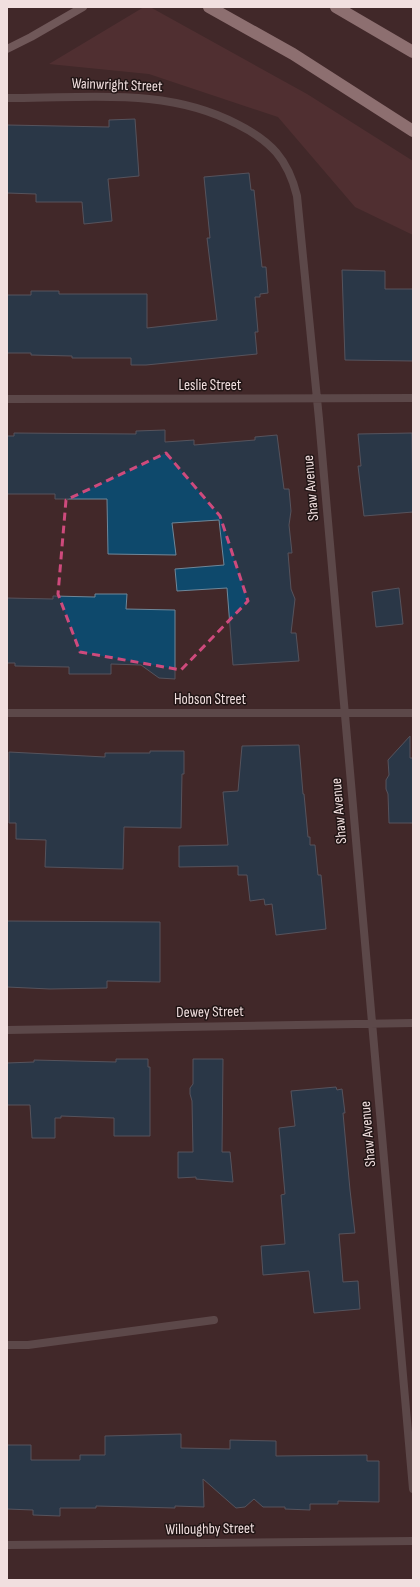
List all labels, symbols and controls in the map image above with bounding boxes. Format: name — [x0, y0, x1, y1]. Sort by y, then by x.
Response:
street label: Wainwright Street — [71, 74, 163, 96]
street label: Leslie Street — [179, 376, 242, 395]
street label: Shaw Avenue — [299, 454, 323, 522]
street label: Hobson Street — [174, 690, 246, 709]
street label: Shaw Avenue — [327, 777, 351, 845]
street label: Dewey Street — [176, 1002, 244, 1022]
street label: Shaw Avenue — [356, 1100, 380, 1168]
street label: Willoughby Street — [165, 1519, 255, 1539]

